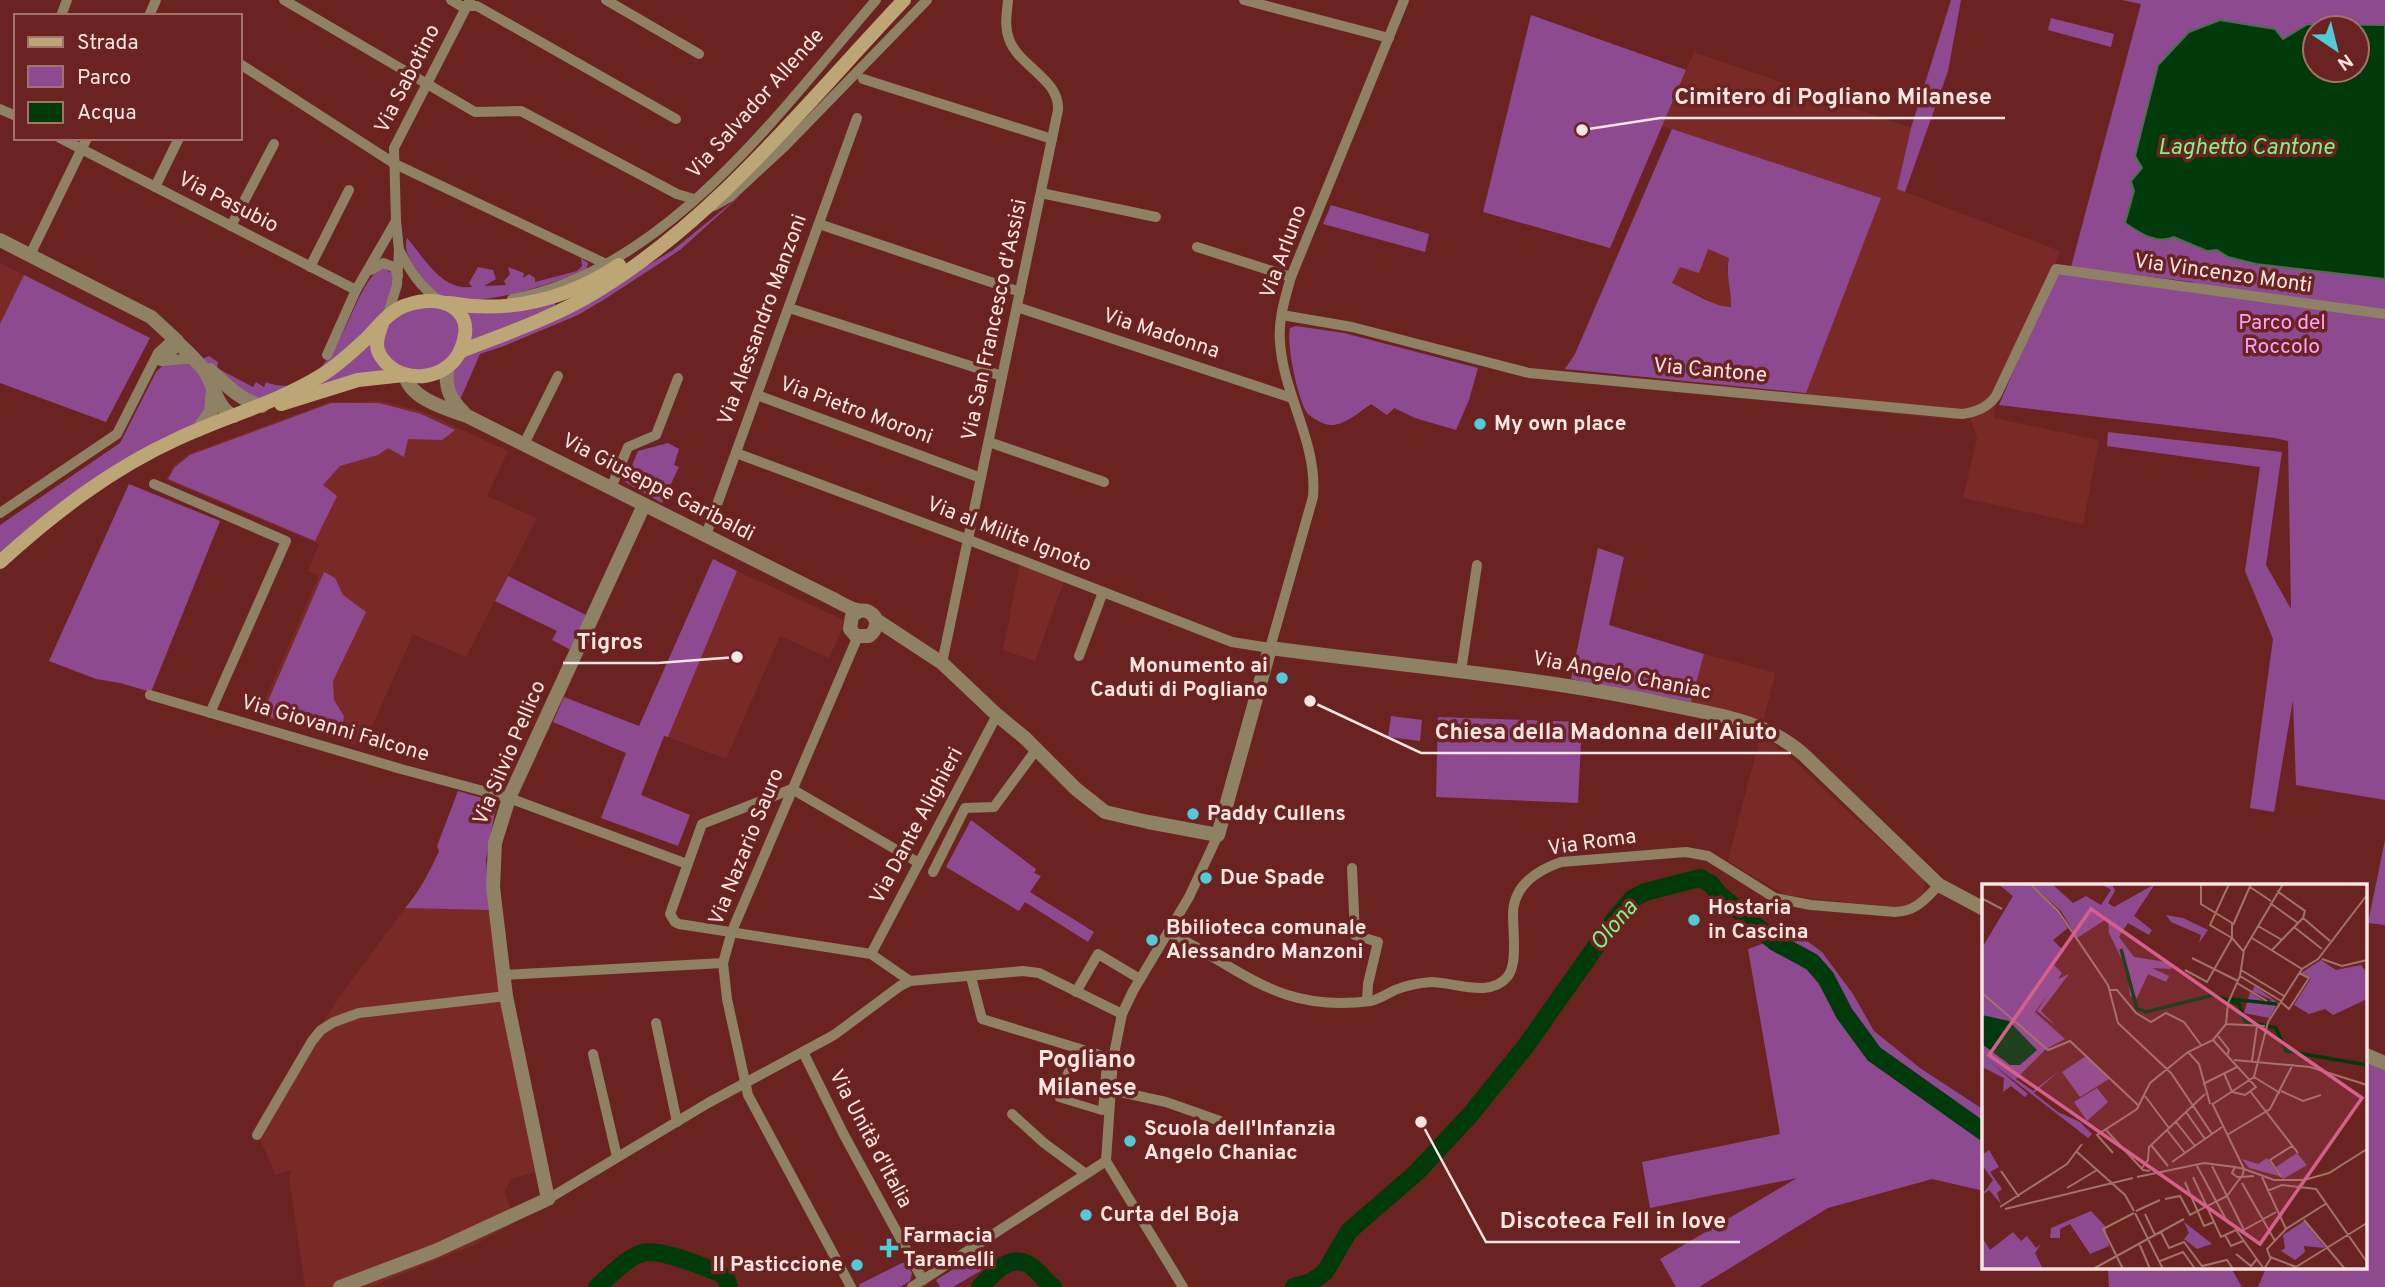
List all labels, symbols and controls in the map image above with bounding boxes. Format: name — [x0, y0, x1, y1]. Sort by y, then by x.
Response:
legend — [14, 14, 242, 140]
north arrow — [2301, 14, 2371, 84]
street label: Via Sabotino — [369, 20, 447, 138]
street label: Via Salvador Allende — [681, 23, 831, 185]
text: Strada — [77, 30, 138, 57]
text: N — [2332, 48, 2357, 75]
text: Parco — [77, 65, 131, 92]
callout: Cimitero di Pogliano Milanese — [1660, 74, 2005, 118]
text: Cimitero di Pogliano Milanese — [1674, 84, 1992, 113]
text: Acqua — [77, 100, 137, 127]
water label: Laghetto Cantone — [2158, 134, 2335, 163]
street label: Via Pasubio — [173, 166, 283, 240]
street label: Via San Francesco d'Assisi — [956, 197, 1034, 443]
street label: Via Arluno — [1255, 201, 1313, 303]
street label: Via Alessandro Manzoni — [712, 211, 814, 429]
street label: Via Vincenzo Monti — [2132, 248, 2314, 300]
street label: Via Madonna — [1099, 302, 1223, 366]
park label: Parco del Roccolo — [2238, 310, 2326, 361]
street label: Via Cantone — [1652, 353, 1768, 389]
street label: Via Pietro Moroni — [776, 371, 936, 451]
place label: My own place — [1494, 411, 1626, 438]
marker: My own place — [1472, 416, 1488, 432]
street label: Via Giuseppe Garibaldi — [557, 428, 759, 548]
street label: Via al Milite Ignoto — [923, 491, 1095, 579]
callout: Tigros — [563, 619, 658, 663]
text: Tigros — [577, 629, 643, 658]
street label: Via Angelo Chaniac — [1530, 645, 1714, 707]
place label: Monumento ai Caduti di Pogliano — [1090, 653, 1268, 704]
marker: Monumento ai Caduti di Pogliano — [1274, 670, 1290, 686]
street label: Via Silvio Pellico — [467, 677, 553, 829]
street label: Via Giovanni Falcone — [238, 689, 432, 769]
callout: Chiesa della Madonna dell'Aiuto — [1421, 709, 1791, 753]
text: Chiesa della Madonna dell'Aiuto — [1435, 719, 1777, 748]
street label: Via Dante Alighieri — [864, 743, 970, 909]
street label: Via Nazario Sauro — [703, 764, 791, 930]
place label: Paddy Cullens — [1207, 801, 1346, 828]
marker: Paddy Cullens — [1185, 806, 1201, 822]
street label: Via Roma — [1546, 823, 1638, 863]
place label: Due Spade — [1220, 865, 1325, 892]
marker: Due Spade — [1198, 870, 1214, 886]
inset map — [1982, 884, 2368, 1270]
water label: Olona — [1585, 894, 1645, 957]
place label: Hostaria in Cascina — [1708, 895, 1808, 946]
marker: Hostaria in Cascina — [1686, 912, 1702, 928]
place label: Bbilioteca comunale Alessandro Manzoni — [1166, 915, 1367, 966]
marker: Bbilioteca comunale Alessandro Manzoni — [1144, 932, 1160, 948]
district label: Pogliano Milanese — [1037, 1046, 1137, 1104]
street label: Via Unità d'Italia — [822, 1065, 918, 1213]
place label: Scuola dell'Infanzia Angelo Chaniac — [1144, 1116, 1336, 1167]
marker: Scuola dell'Infanzia Angelo Chaniac — [1122, 1133, 1138, 1149]
callout: Discoteca Fell in love — [1486, 1198, 1740, 1242]
place label: Curta del Boja — [1100, 1202, 1239, 1229]
marker: Curta del Boja — [1078, 1207, 1094, 1223]
text: Discoteca Fell in love — [1500, 1208, 1726, 1237]
place label: Farmacia Taramelli — [903, 1223, 995, 1274]
marker: Farmacia Taramelli — [881, 1240, 897, 1256]
place label: Il Pasticcione — [712, 1252, 843, 1279]
marker: Il Pasticcione — [849, 1257, 865, 1273]

